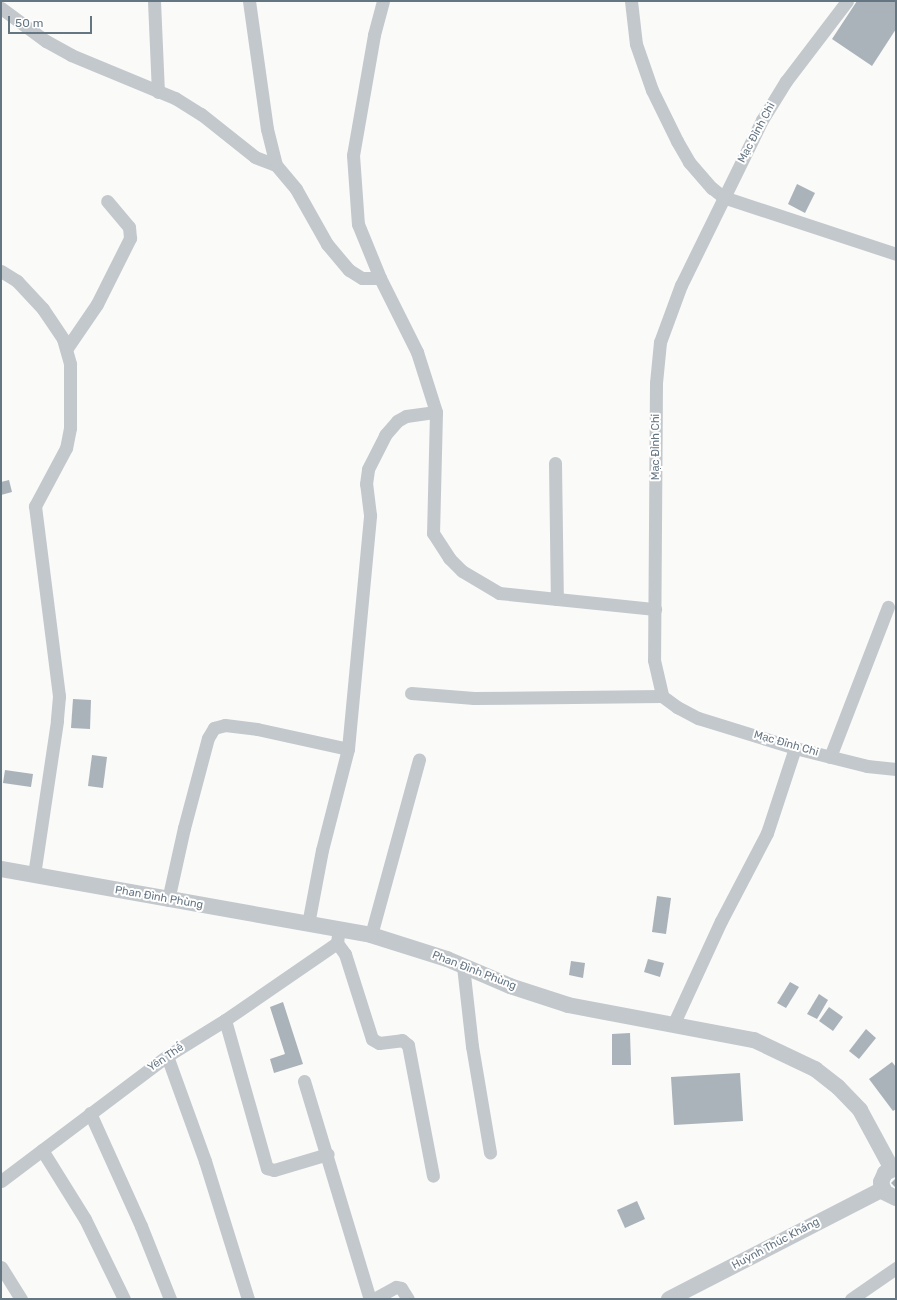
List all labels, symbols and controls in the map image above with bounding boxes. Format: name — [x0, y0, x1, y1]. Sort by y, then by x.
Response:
scale bar — [10, 8, 94, 34]
text: 50 m — [15, 16, 43, 30]
street label: Mạc Đỉnh Chi — [736, 101, 778, 165]
street label: Mạc Đỉnh Chi — [649, 414, 663, 480]
street label: Mạc Đỉnh Chi — [752, 728, 820, 760]
street label: Phan Đình Phùng — [114, 884, 204, 912]
street label: Phan Đình Phùng — [430, 949, 518, 993]
street label: Yên Thế — [145, 1041, 187, 1075]
street label: Huỳnh Thúc Kháng — [730, 1215, 822, 1273]

